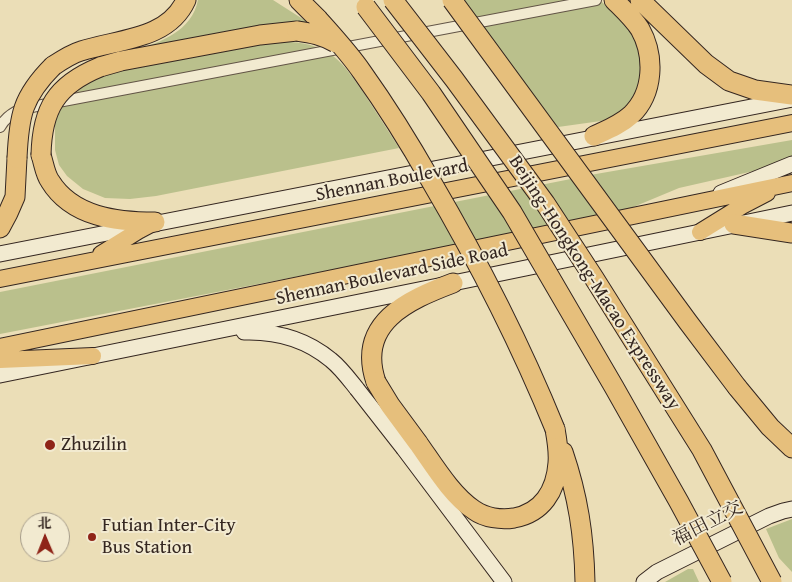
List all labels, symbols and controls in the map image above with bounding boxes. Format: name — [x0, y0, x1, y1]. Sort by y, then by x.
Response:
street label: Beijing-Hongkong-Macao Expressway — [503, 152, 685, 414]
street label: Shennan Boulevard — [314, 155, 470, 207]
street label: Shennan Boulevard Side Road — [274, 239, 510, 311]
place label: Zhuzilin — [61, 434, 127, 456]
marker: Zhuzilin — [43, 438, 57, 452]
street label: 福田立交 — [669, 497, 747, 551]
north arrow — [20, 512, 70, 562]
text: 北 — [38, 513, 52, 533]
place label: Futian Inter-City Bus Station — [102, 515, 236, 559]
marker: Futian Inter-City Bus Station — [86, 531, 98, 543]

